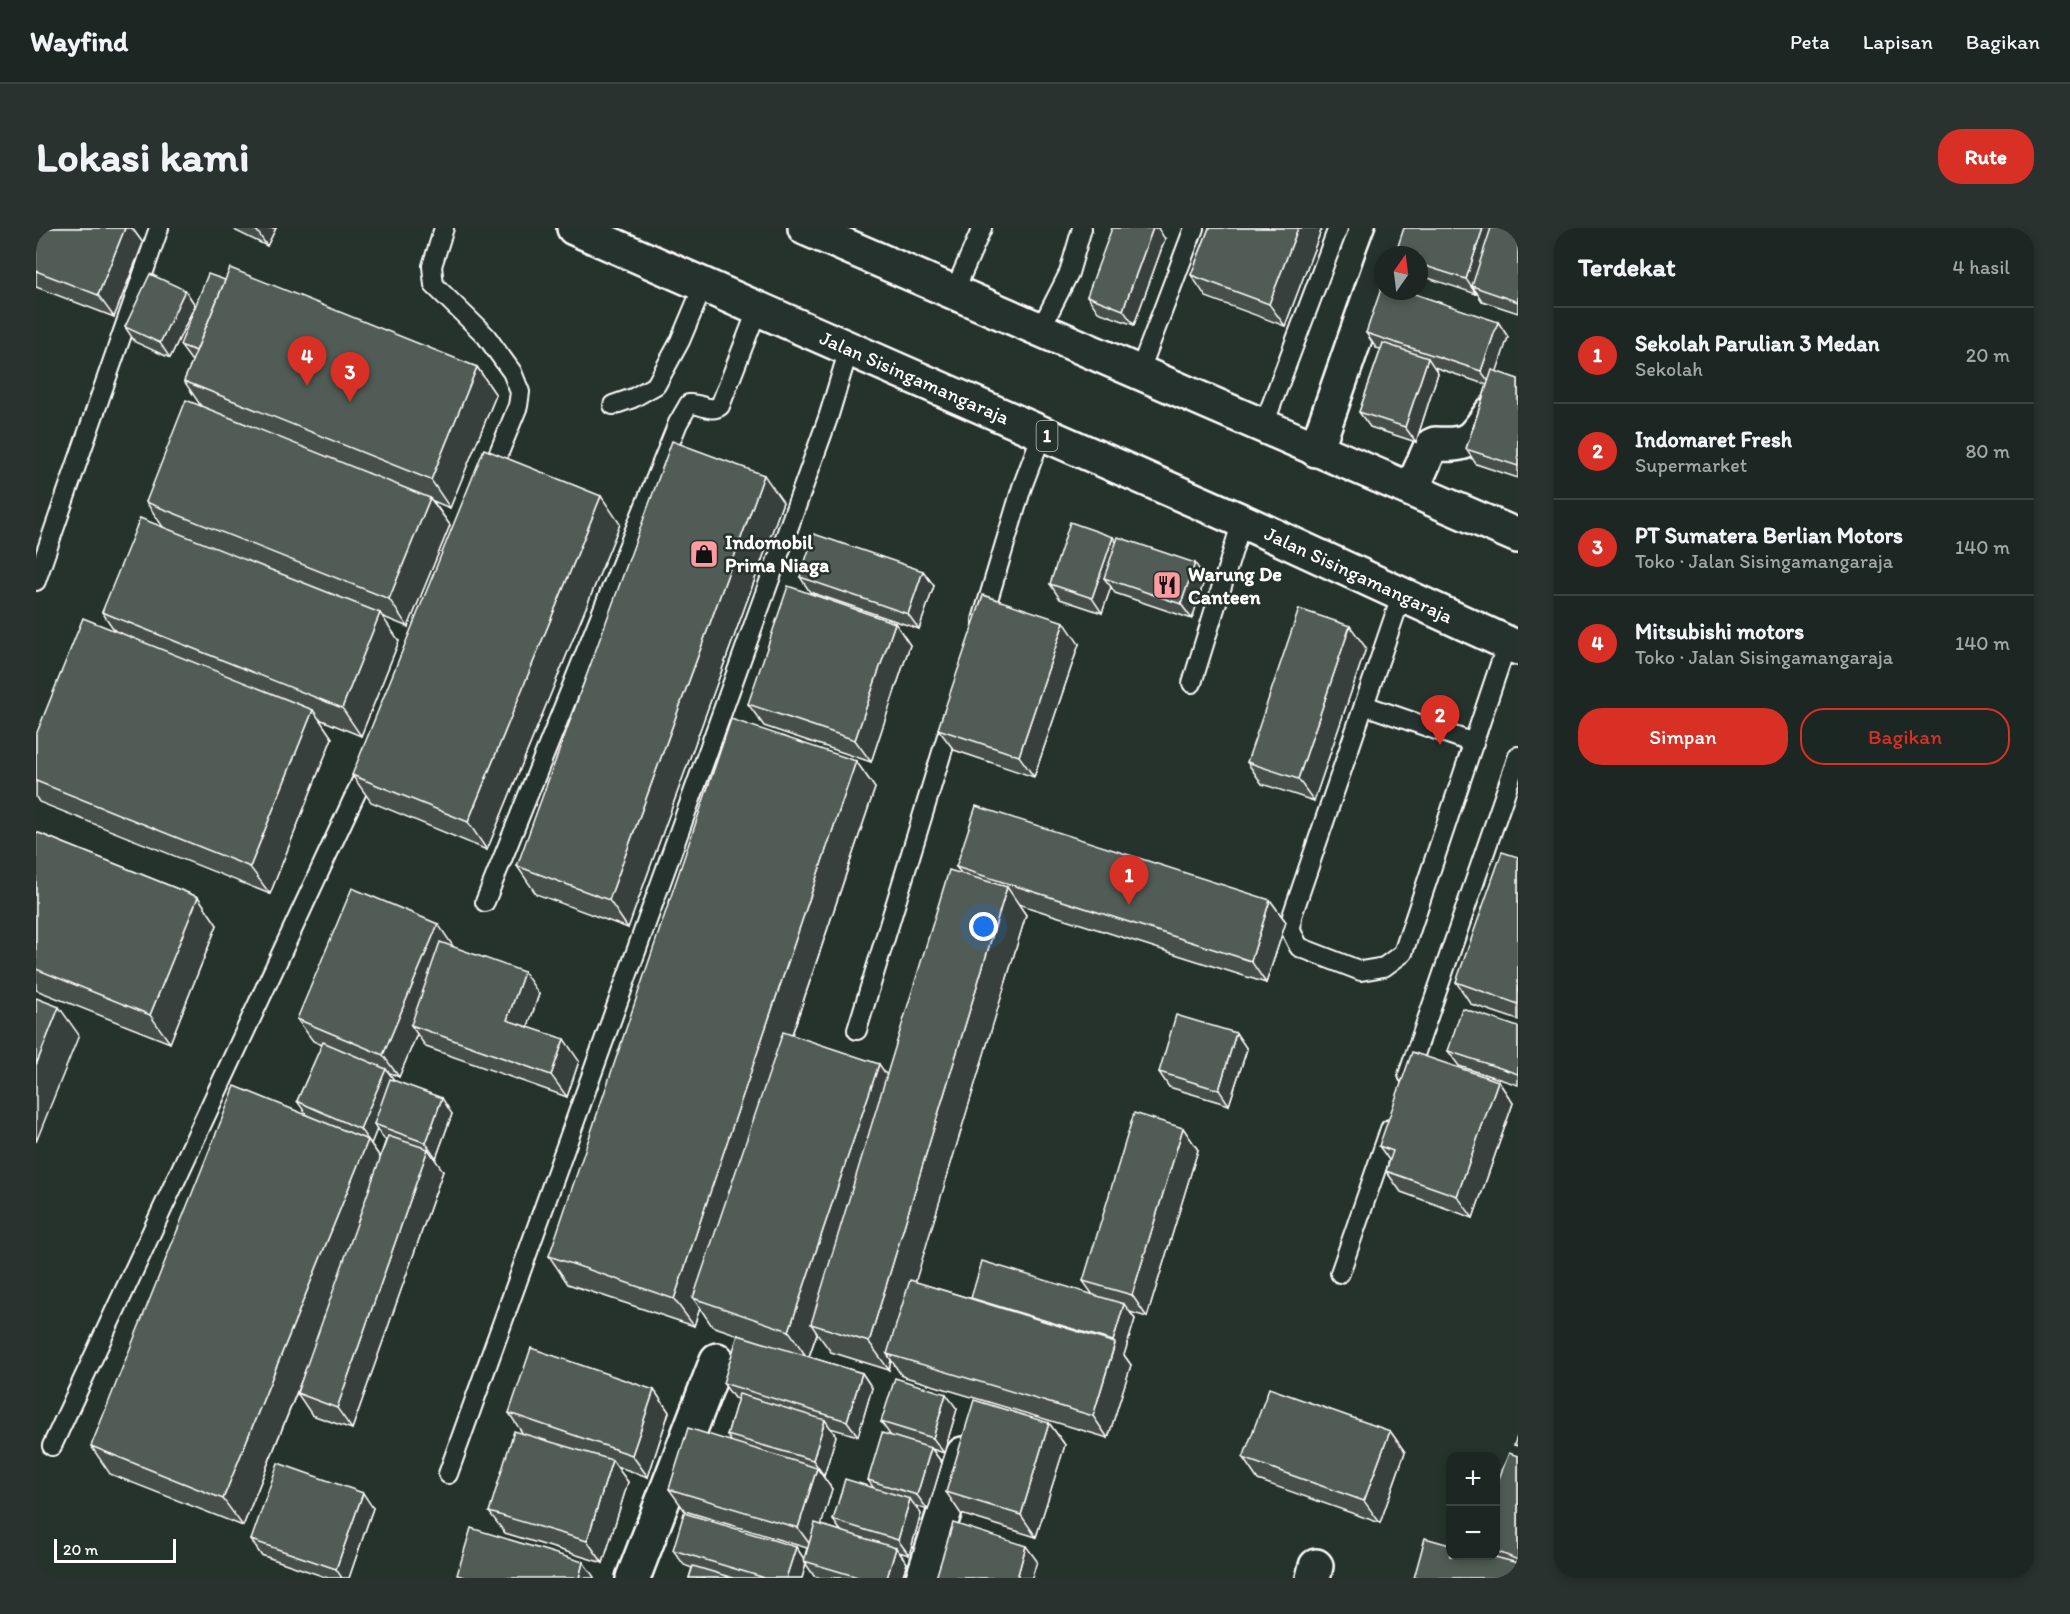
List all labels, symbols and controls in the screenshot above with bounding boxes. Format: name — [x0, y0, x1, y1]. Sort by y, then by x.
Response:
text: Wayfind — [30, 24, 128, 58]
text: Peta — [1790, 29, 1830, 54]
text: Lapisan — [1863, 29, 1933, 54]
text: Bagikan — [1966, 29, 2040, 54]
button: Rute — [1938, 129, 2034, 184]
text: Lokasi kami — [36, 131, 250, 182]
north arrow — [1374, 246, 1428, 300]
text: Terdekat — [1578, 251, 1676, 283]
text: 4 hasil — [1953, 255, 2010, 279]
street label: Jalan Sisingamangaraja — [816, 325, 1014, 430]
text: Sekolah Parulian 3 Medan — [1635, 330, 1879, 357]
pin: 4 — [288, 336, 326, 386]
text: 1 — [1593, 343, 1602, 367]
text: 20 m — [1966, 343, 2010, 367]
pin: 3 — [330, 352, 370, 402]
text: Sekolah — [1635, 357, 1703, 381]
road number: 1 — [1036, 421, 1058, 451]
text: Indomaret Fresh — [1635, 426, 1792, 453]
text: 2 — [1592, 439, 1603, 463]
text: 80 m — [1965, 439, 2010, 463]
text: Supermarket — [1635, 453, 1747, 477]
street label: Jalan Sisingamangaraja — [1261, 521, 1457, 629]
text: PT Sumatera Berlian Motors — [1635, 522, 1903, 549]
place label: Indomobil Prima Niaga — [725, 530, 829, 578]
text: 3 — [1592, 535, 1603, 559]
text: 140 m — [1955, 535, 2010, 559]
shop icon: Indomobil Prima Niaga — [688, 538, 720, 570]
text: Toko · Jalan Sisingamangaraja — [1635, 549, 1893, 573]
place label: Warung De Canteen — [1188, 562, 1282, 609]
restaurant icon: Warung De Canteen — [1151, 569, 1183, 601]
text: Mitsubishi motors — [1635, 618, 1804, 645]
text: 4 — [1591, 631, 1604, 655]
text: 140 m — [1955, 631, 2010, 655]
text: Toko · Jalan Sisingamangaraja — [1635, 645, 1893, 669]
pin: 2 — [1420, 696, 1460, 745]
button: Simpan — [1578, 708, 1788, 765]
button: Bagikan — [1800, 708, 2010, 765]
pin: 1 — [1110, 856, 1148, 905]
your location — [969, 912, 998, 941]
map controls — [1446, 1452, 1500, 1560]
button: + — [1446, 1452, 1500, 1506]
button: − — [1446, 1506, 1500, 1560]
scale bar — [54, 1536, 176, 1564]
text: 20 m — [63, 1540, 98, 1559]

